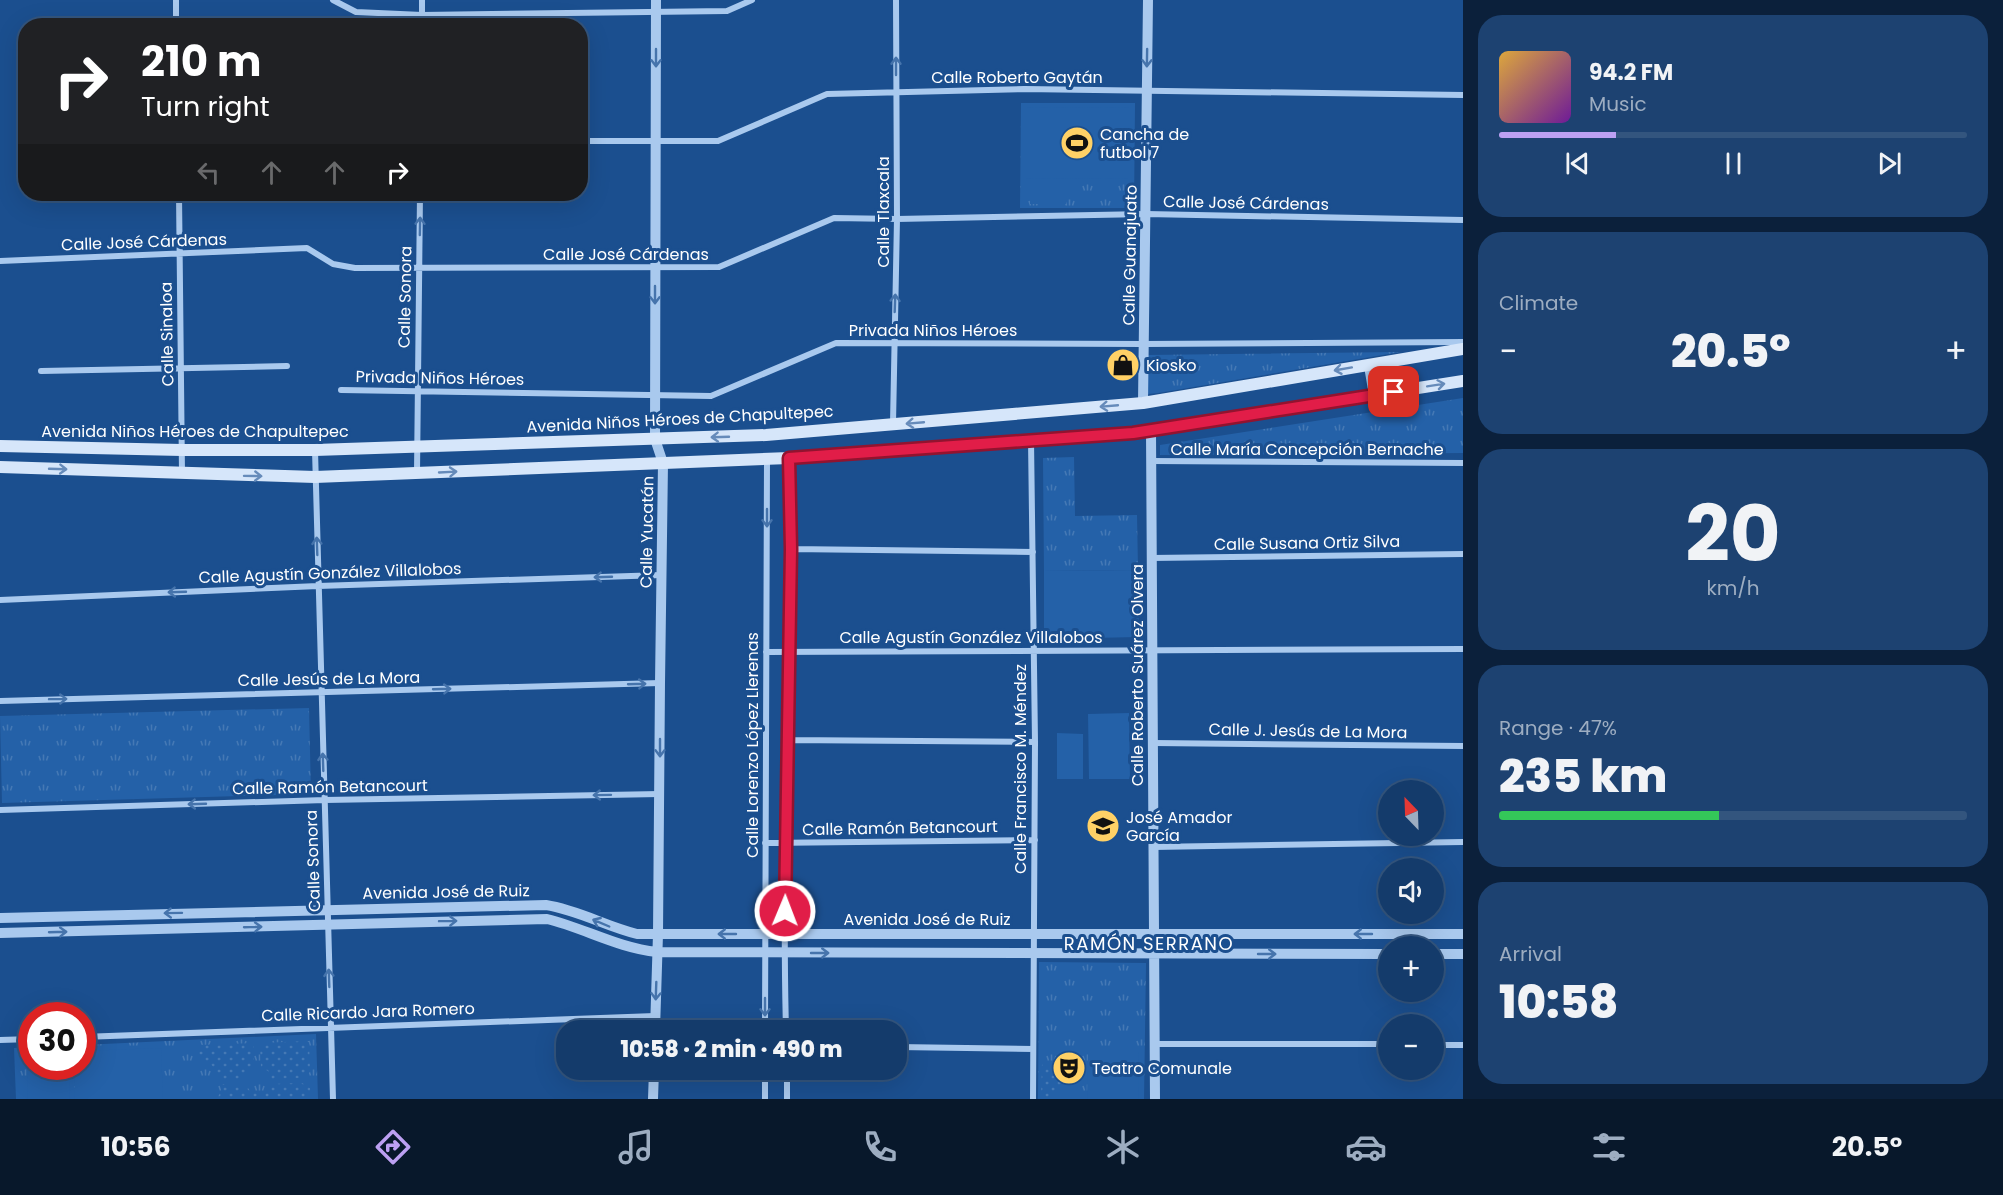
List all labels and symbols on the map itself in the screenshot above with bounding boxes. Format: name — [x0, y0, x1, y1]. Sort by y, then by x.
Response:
one-way arrow — [650, 48, 662, 68]
one-way arrow — [1141, 48, 1153, 68]
one-way arrow — [890, 56, 902, 76]
street label: Calle Roberto Gaytán — [931, 66, 1103, 89]
place label: Cancha de futbol 7 — [1100, 123, 1189, 164]
sports icon: Cancha de futbol 7 — [1059, 125, 1095, 161]
street label: Calle Tlaxcala — [872, 156, 895, 268]
street label: Calle Guanajuato — [1117, 184, 1143, 326]
street label: Calle José Cárdenas — [1163, 190, 1329, 216]
one-way arrow — [414, 217, 426, 237]
street label: Calle José Cárdenas — [61, 228, 227, 256]
street label: Calle José Cárdenas — [543, 243, 709, 266]
street label: Calle Sonora — [393, 246, 417, 348]
street label: Calle Sinaloa — [155, 282, 179, 386]
one-way arrow — [649, 285, 661, 305]
one-way arrow — [889, 293, 901, 313]
street label: Privada Niños Héroes — [849, 319, 1017, 342]
shop icon: Kiosko — [1105, 347, 1141, 383]
place label: Kiosko — [1146, 354, 1197, 377]
one-way arrow — [1334, 364, 1354, 375]
street label: Privada Niños Héroes — [355, 365, 525, 391]
pin — [1368, 366, 1419, 417]
one-way arrow — [1426, 380, 1446, 391]
street label: Avenida Niños Héroes de Chapultepec — [526, 399, 834, 439]
one-way arrow — [1100, 401, 1120, 412]
one-way arrow — [905, 417, 925, 428]
street label: Avenida Niños Héroes de Chapultepec — [41, 420, 349, 443]
one-way arrow — [711, 431, 731, 442]
street label: Calle María Concepción Bernache — [1170, 438, 1444, 461]
one-way arrow — [48, 464, 68, 475]
one-way arrow — [438, 467, 458, 478]
one-way arrow — [243, 470, 263, 482]
street label: Calle Yucatán — [635, 476, 659, 588]
one-way arrow — [761, 507, 773, 527]
street label: Calle Susana Ortiz Silva — [1214, 530, 1400, 556]
one-way arrow — [312, 536, 323, 556]
street label: Calle Agustín González Villalobos — [198, 557, 462, 589]
street label: Calle Roberto Suárez Olvera — [1126, 564, 1149, 786]
one-way arrow — [594, 571, 614, 582]
one-way arrow — [168, 586, 188, 598]
street label: Calle Agustín González Villalobos — [839, 626, 1103, 649]
street label: Calle Lorenzo López Llerenas — [741, 632, 764, 858]
street label: Calle Francisco M. Méndez — [1009, 664, 1032, 874]
street label: Calle Jesús de La Mora — [237, 666, 421, 692]
one-way arrow — [627, 678, 647, 690]
one-way arrow — [432, 683, 452, 695]
one-way arrow — [48, 693, 68, 705]
street label: Calle J. Jesús de La Mora — [1208, 718, 1408, 744]
one-way arrow — [654, 737, 666, 757]
one-way arrow — [318, 752, 329, 772]
street label: Calle Ramón Betancourt — [232, 774, 428, 800]
north arrow — [1378, 780, 1444, 846]
one-way arrow — [592, 789, 612, 800]
one-way arrow — [187, 798, 207, 810]
place label: José Amador García — [1126, 806, 1232, 847]
school or university icon: José Amador García — [1085, 808, 1121, 844]
street label: Calle Sonora — [300, 810, 326, 912]
street label: Calle Ramón Betancourt — [802, 815, 998, 841]
street label: Avenida José de Ruiz — [362, 879, 530, 905]
position arrow — [753, 879, 817, 943]
one-way arrow — [163, 908, 183, 919]
street label: Avenida José de Ruiz — [843, 908, 1011, 931]
one-way arrow — [438, 916, 458, 927]
one-way arrow — [593, 917, 611, 928]
one-way arrow — [243, 921, 263, 932]
one-way arrow — [48, 926, 68, 937]
one-way arrow — [717, 928, 737, 940]
one-way arrow — [1353, 928, 1373, 940]
district label: RAMÓN SERRANO — [1064, 931, 1234, 956]
one-way arrow — [810, 947, 830, 959]
one-way arrow — [1257, 948, 1277, 960]
one-way arrow — [324, 968, 335, 988]
one-way arrow — [650, 981, 661, 1001]
one-way arrow — [759, 996, 771, 1016]
street label: Calle Ricardo Jara Romero — [261, 997, 475, 1027]
speed limit sign: 30 — [18, 1002, 96, 1080]
theatre icon: Teatro Comunale — [1051, 1050, 1087, 1086]
place label: Teatro Comunale — [1092, 1057, 1232, 1080]

